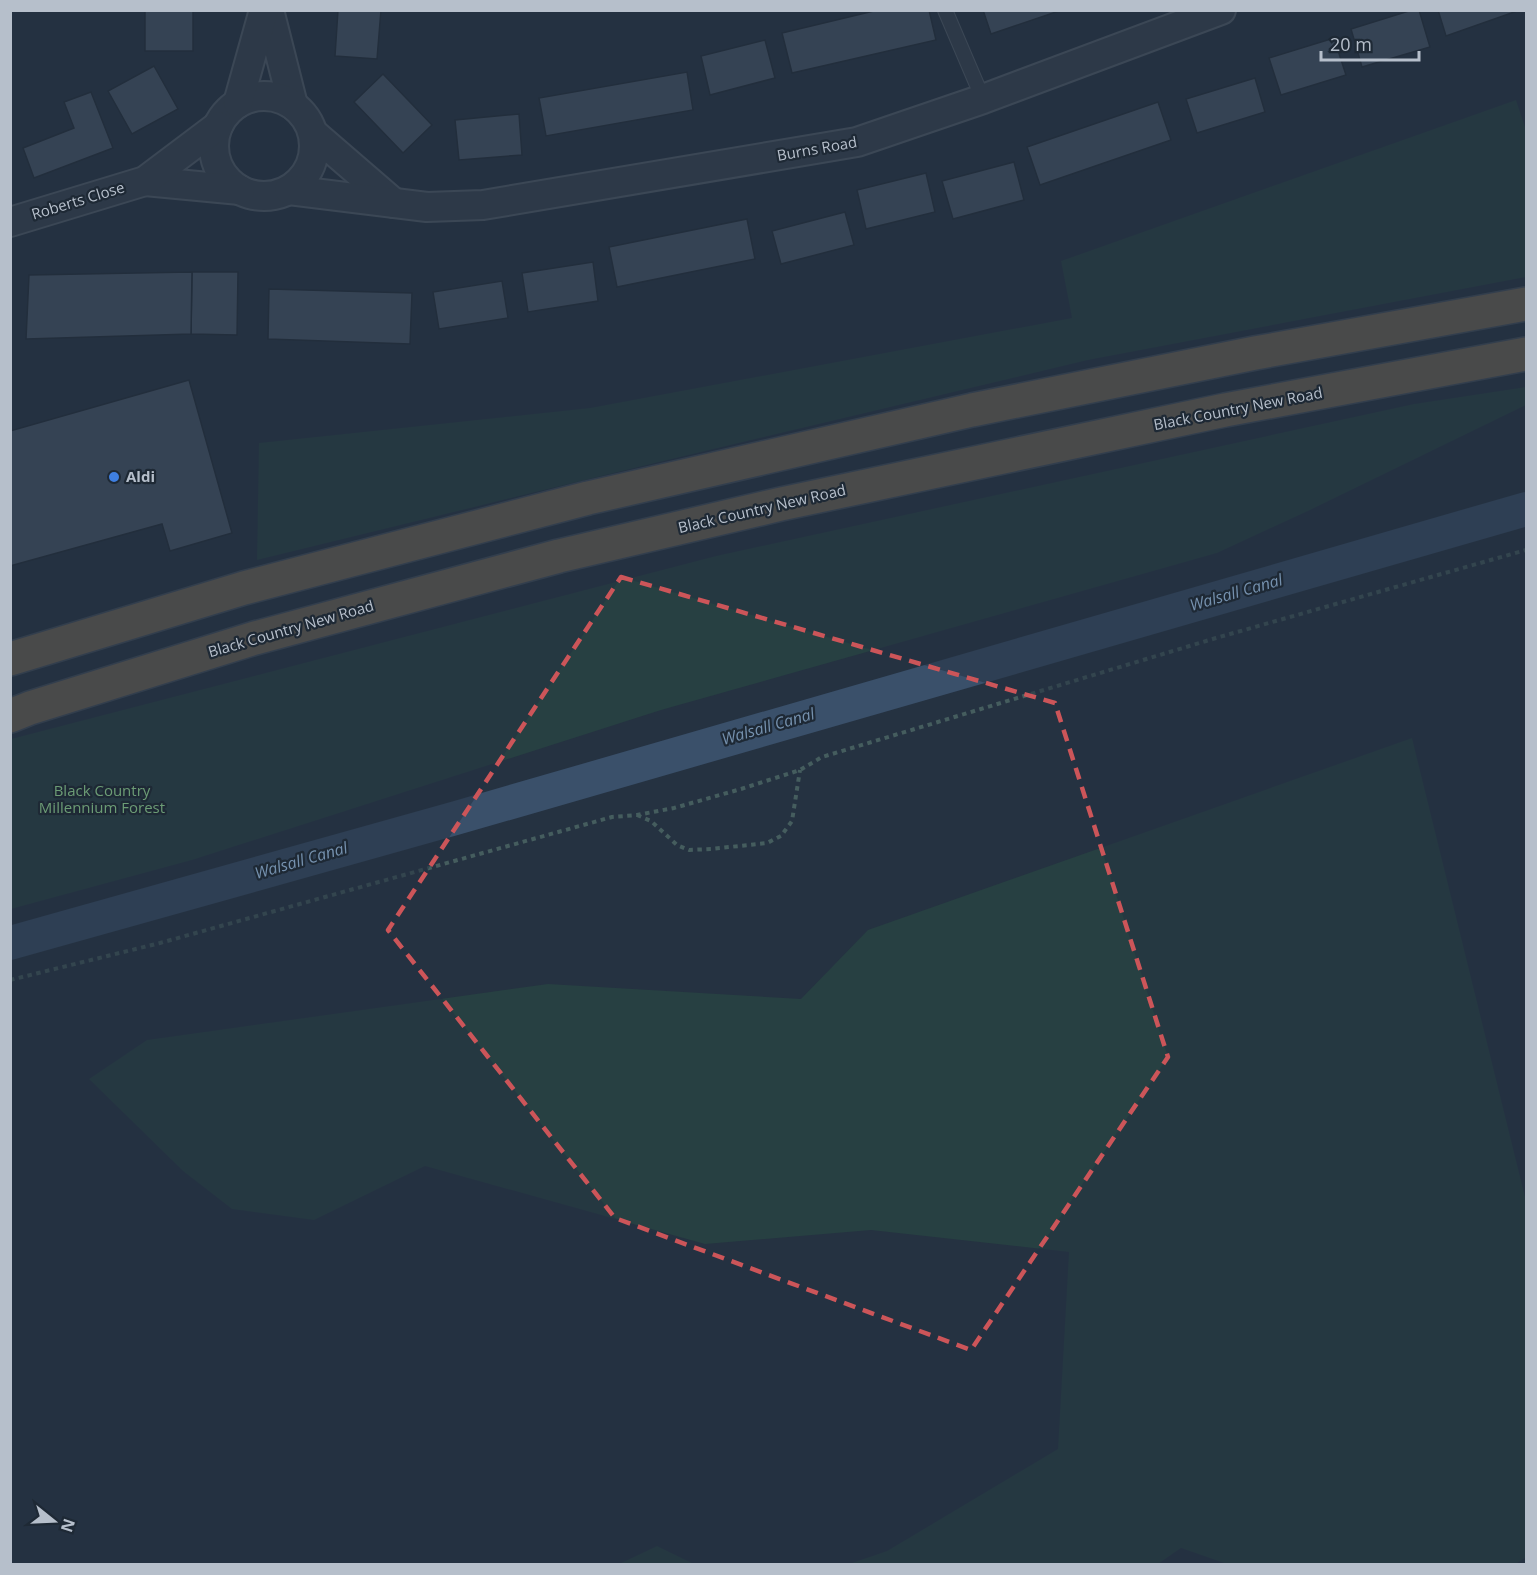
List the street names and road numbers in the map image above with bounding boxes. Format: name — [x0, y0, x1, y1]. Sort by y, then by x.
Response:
street label: Burns Road — [775, 131, 858, 165]
street label: Roberts Close — [29, 176, 127, 224]
street label: Black Country New Road — [1152, 382, 1324, 434]
street label: Black Country New Road — [676, 479, 848, 537]
street label: Black Country New Road — [206, 595, 376, 661]

